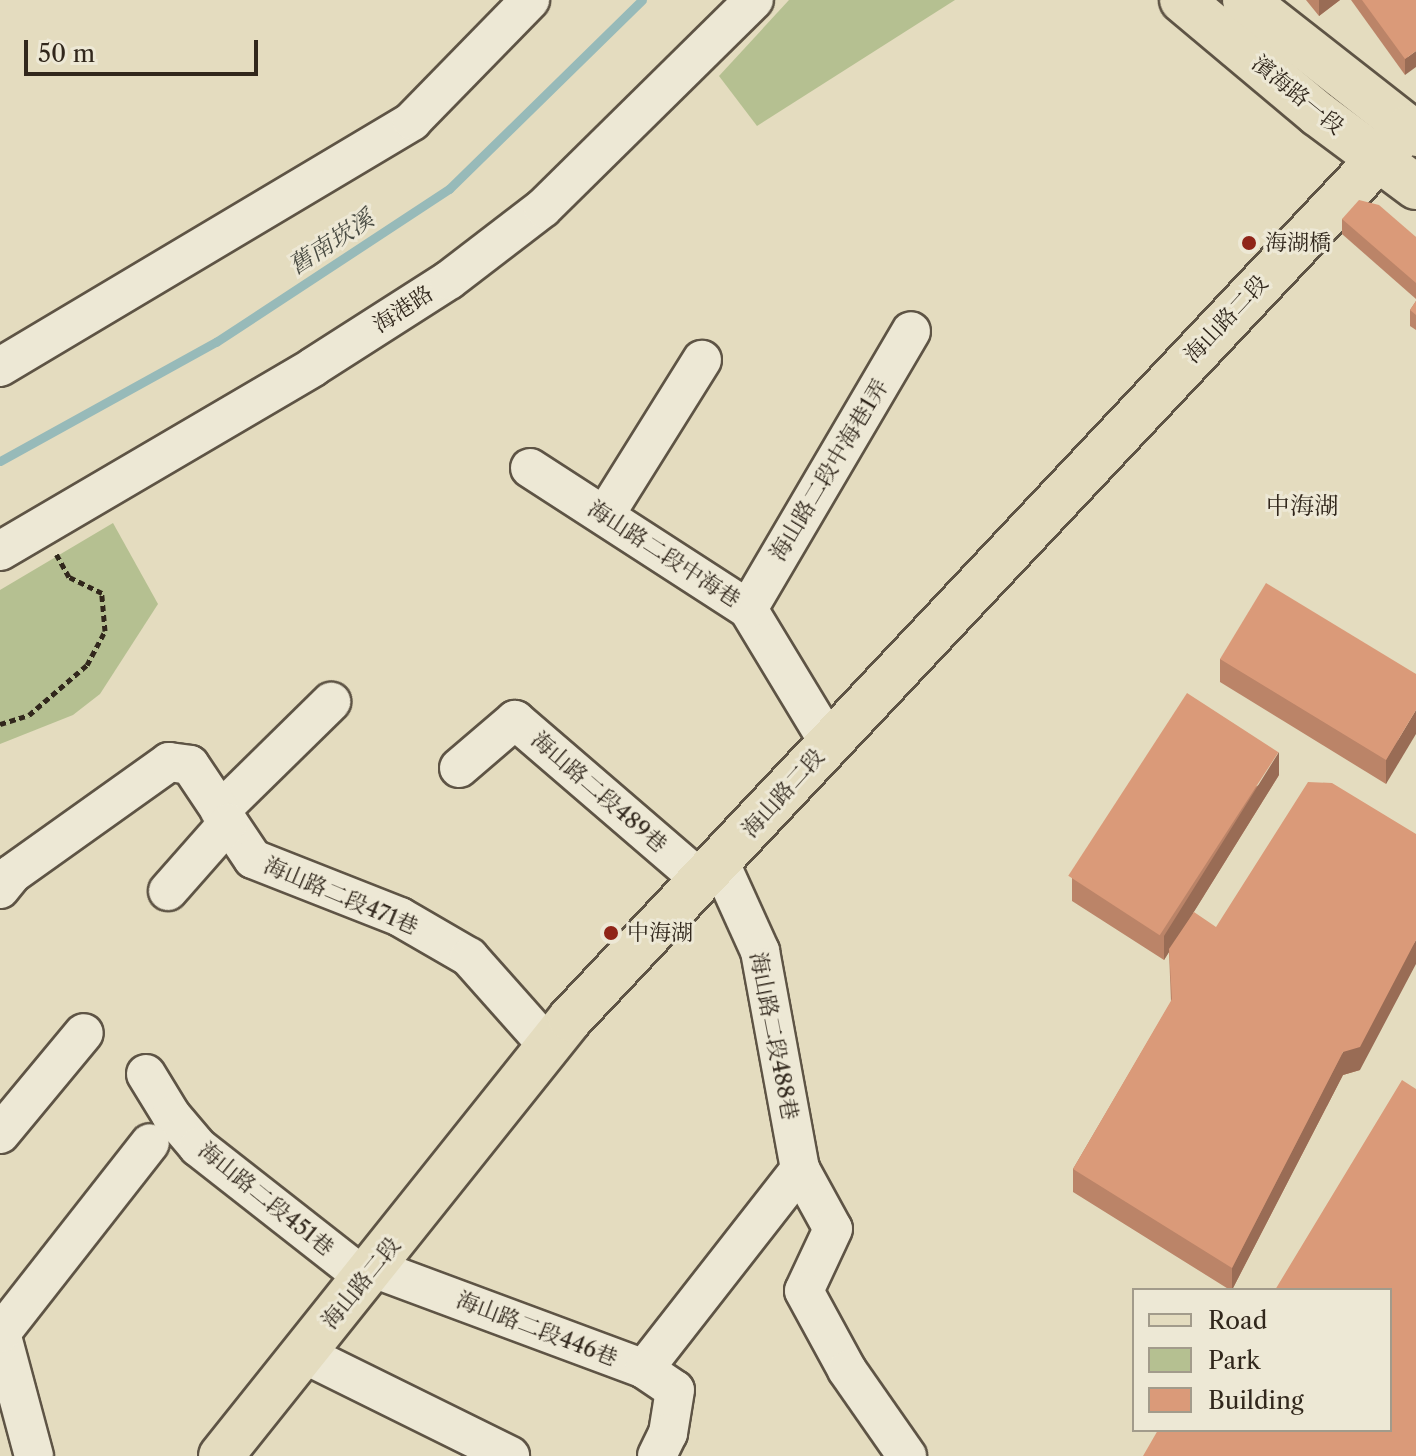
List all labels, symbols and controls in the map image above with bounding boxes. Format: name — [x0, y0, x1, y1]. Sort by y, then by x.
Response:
scale bar — [28, 24, 262, 74]
text: 50 m — [38, 39, 95, 68]
street label: 濱海路一段 — [1247, 50, 1349, 140]
water label: 舊南崁溪 — [283, 204, 379, 280]
place label: 海湖橋 — [1265, 230, 1331, 256]
marker: 海湖橋 — [1240, 234, 1258, 252]
street label: 海山路二段 — [1179, 270, 1273, 368]
street label: 海港路 — [368, 280, 438, 338]
street label: 海山路二段中海巷1弄 — [764, 374, 894, 566]
district label: 中海湖 — [1266, 492, 1338, 520]
street label: 海山路二段中海巷 — [583, 495, 745, 613]
street label: 海山路二段489巷 — [526, 726, 672, 858]
street label: 海山路二段 — [736, 743, 830, 843]
street label: 海山路二段471巷 — [260, 852, 422, 940]
place label: 中海湖 — [627, 920, 693, 946]
marker: 中海湖 — [602, 924, 620, 942]
street label: 海山路二段488巷 — [745, 950, 803, 1122]
street label: 海山路二段451巷 — [193, 1137, 339, 1261]
street label: 海山路二段 — [316, 1232, 406, 1334]
street label: 海山路二段446巷 — [453, 1286, 621, 1372]
legend — [1132, 1288, 1392, 1432]
text: Road — [1208, 1306, 1267, 1335]
text: Park — [1208, 1346, 1260, 1375]
text: Building — [1208, 1386, 1304, 1415]

